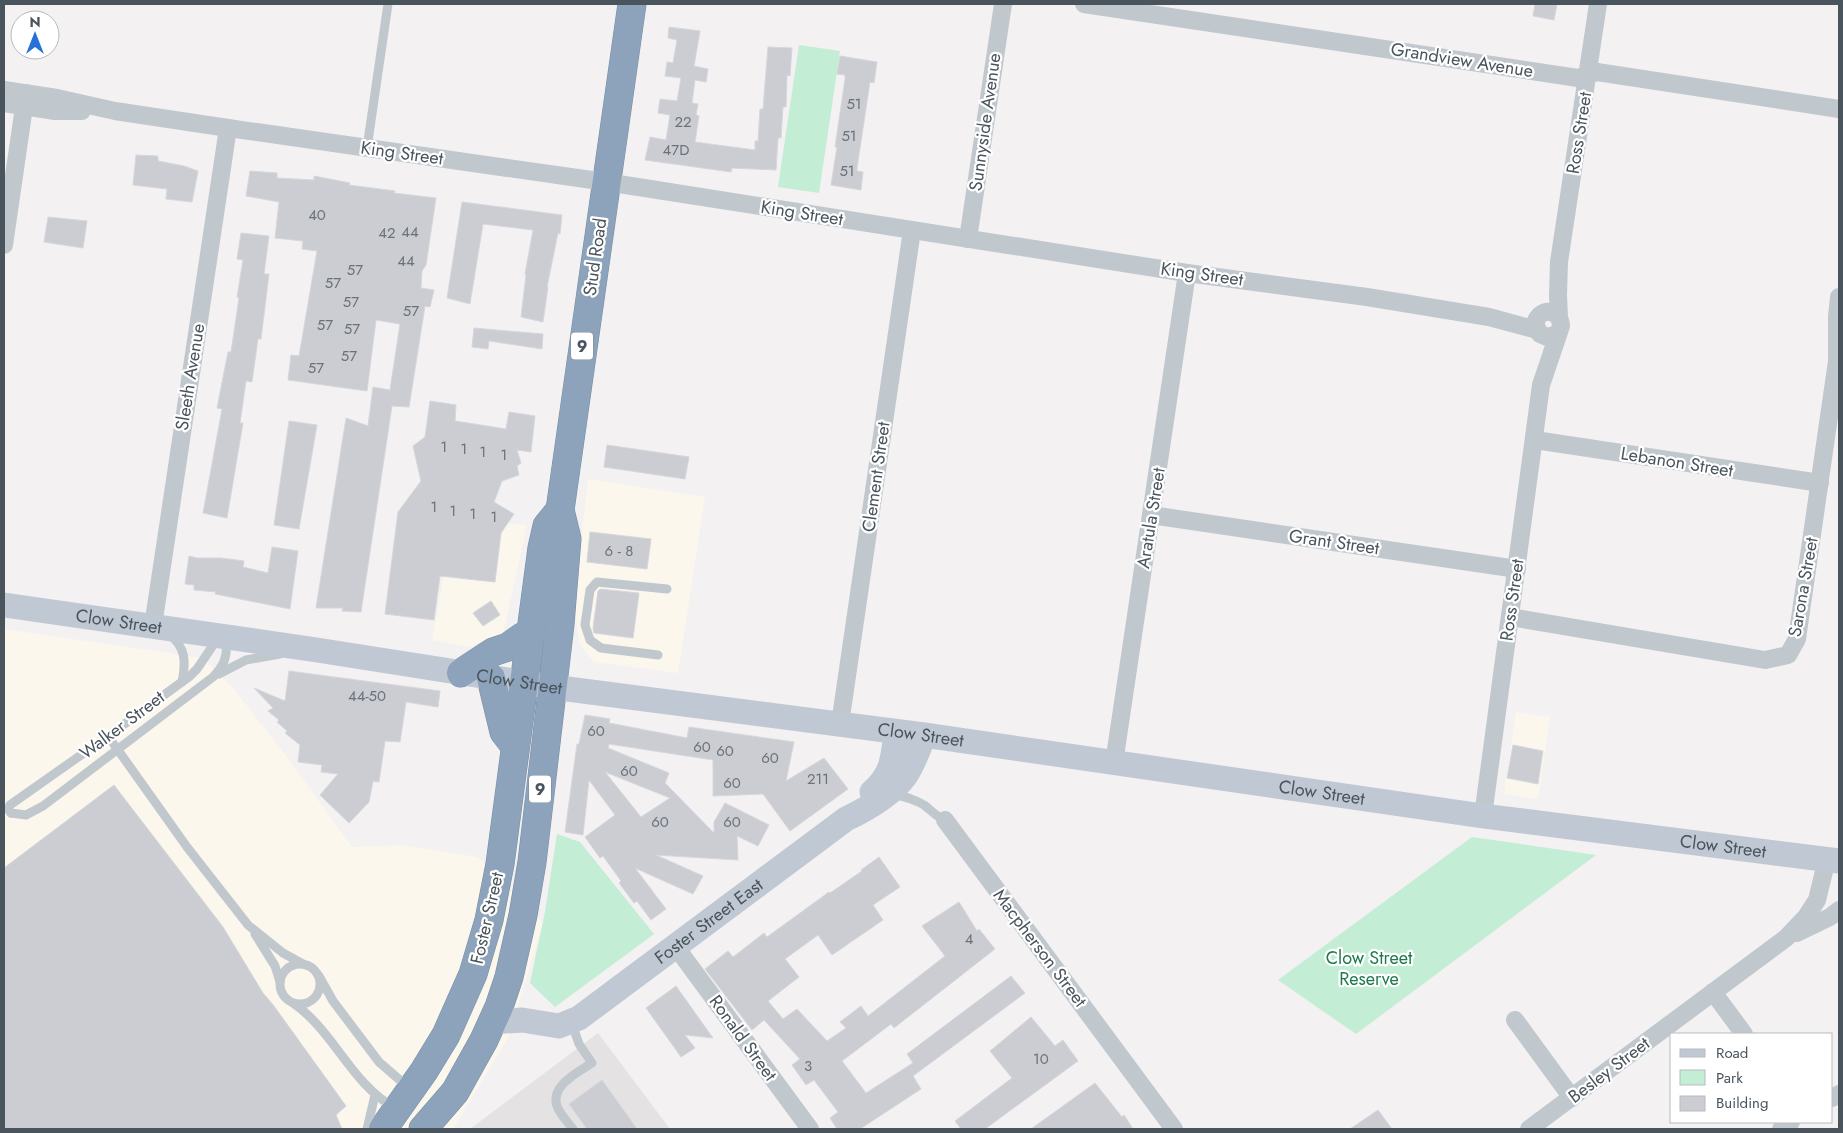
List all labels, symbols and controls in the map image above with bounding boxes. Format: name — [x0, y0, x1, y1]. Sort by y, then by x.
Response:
north arrow — [10, 10, 60, 60]
text: N — [29, 12, 41, 32]
street label: Grandview Avenue — [1389, 36, 1535, 84]
street label: Sunnyside Avenue — [962, 51, 1008, 193]
street label: Ross Street — [1560, 89, 1598, 176]
house number: 51 — [846, 93, 862, 115]
house number: 22 — [674, 111, 692, 133]
house number: 51 — [841, 125, 857, 147]
street label: King Street — [359, 134, 446, 172]
house number: 47D — [663, 139, 689, 161]
house number: 51 — [839, 160, 855, 182]
street label: King Street — [759, 194, 846, 232]
house number: 40 — [308, 204, 326, 226]
street label: Stud Road — [577, 217, 613, 297]
house number: 44 — [401, 221, 419, 243]
house number: 42 — [378, 222, 396, 244]
house number: 44 — [397, 250, 415, 272]
street label: King Street — [1159, 255, 1246, 293]
house number: 57 — [347, 259, 363, 281]
house number: 57 — [325, 272, 341, 294]
house number: 57 — [343, 291, 359, 313]
house number: 57 — [403, 300, 419, 322]
house number: 57 — [317, 314, 333, 336]
house number: 57 — [344, 318, 360, 340]
street label: Sleeth Avenue — [169, 322, 211, 432]
road number: 9 — [571, 332, 593, 360]
house number: 57 — [341, 345, 357, 367]
house number: 57 — [308, 357, 324, 379]
street label: Clement Street — [855, 419, 897, 534]
house number: 1 — [441, 436, 447, 458]
house number: 1 — [461, 438, 467, 460]
street label: Lebanon Street — [1619, 440, 1736, 484]
house number: 1 — [480, 441, 486, 463]
house number: 1 — [501, 444, 507, 466]
street label: Aratula Street — [1130, 465, 1172, 570]
house number: 1 — [431, 496, 437, 518]
house number: 1 — [450, 500, 456, 522]
house number: 1 — [470, 503, 476, 525]
house number: 1 — [491, 506, 497, 528]
street label: Grant Street — [1287, 523, 1381, 561]
street label: Sarona Street — [1781, 534, 1825, 639]
house number: 6 - 8 — [605, 540, 633, 562]
street label: Ross Street — [1493, 557, 1531, 643]
street label: Clow Street — [74, 602, 164, 641]
street label: Clow Street — [474, 662, 564, 701]
street label: Walker Street — [74, 684, 170, 766]
house number: 44-50 — [348, 685, 386, 707]
street label: Clow Street — [876, 716, 966, 754]
house number: 60 — [587, 720, 605, 742]
house number: 60 — [693, 736, 711, 758]
house number: 60 — [716, 740, 734, 762]
house number: 60 — [761, 747, 779, 769]
house number: 60 — [620, 760, 638, 782]
house number: 211 — [807, 768, 829, 790]
house number: 60 — [723, 772, 741, 794]
street label: Clow Street — [1277, 774, 1367, 812]
road number: 9 — [529, 776, 551, 802]
house number: 60 — [651, 811, 669, 833]
house number: 60 — [723, 811, 741, 833]
street label: Clow Street — [1678, 828, 1768, 865]
street label: Foster Street — [464, 869, 510, 967]
street label: Foster Street East — [649, 872, 769, 970]
street label: Macpherson Street — [987, 884, 1093, 1013]
house number: 4 — [965, 928, 974, 950]
park label: Clow Street Reserve — [1326, 945, 1413, 992]
street label: Ronald Street — [703, 990, 784, 1087]
street label: Besley Street — [1563, 1030, 1656, 1109]
legend — [1670, 1033, 1833, 1123]
text: Road — [1716, 1042, 1748, 1064]
house number: 10 — [1033, 1048, 1049, 1070]
house number: 3 — [804, 1055, 812, 1077]
text: Park — [1716, 1067, 1743, 1089]
text: Building — [1716, 1092, 1768, 1114]

